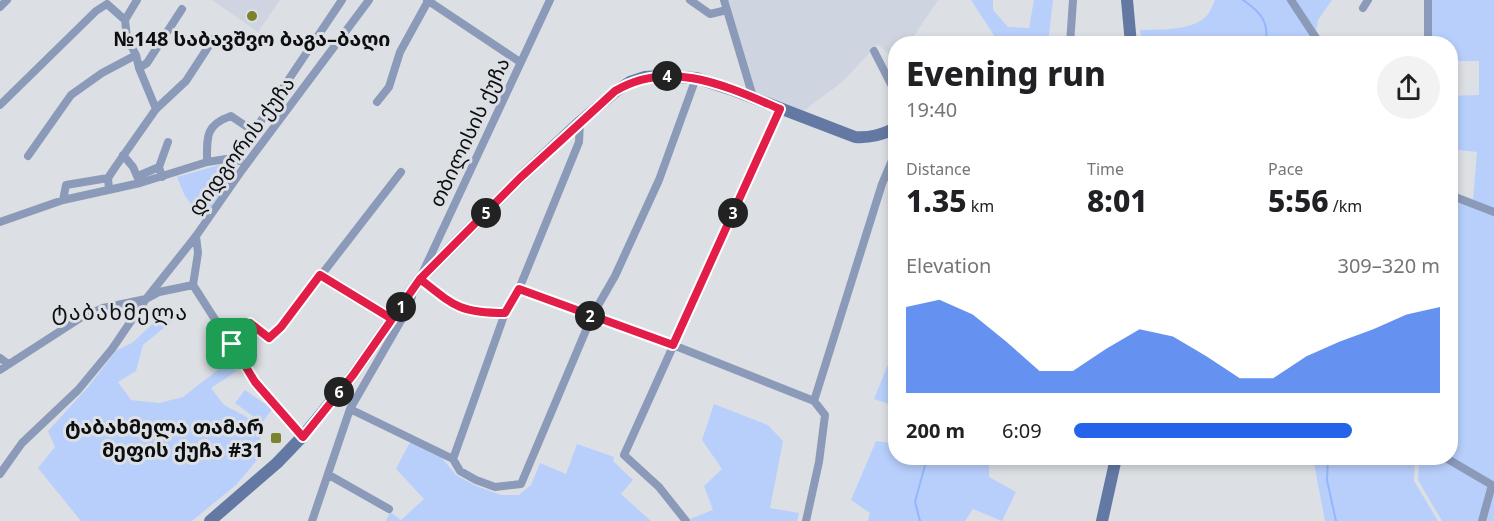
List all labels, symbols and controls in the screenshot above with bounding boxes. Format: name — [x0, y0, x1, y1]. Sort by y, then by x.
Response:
marker: №148 საბავშვო ბაგა–ბაღი — [245, 9, 259, 23]
place label: №148 საბავშვო ბაგა–ბაღი — [114, 25, 390, 52]
text: Evening run — [906, 51, 1106, 96]
street label: თბილისის ქუჩა — [423, 53, 515, 211]
button: share — [1377, 56, 1440, 119]
pin: 4 — [652, 61, 682, 91]
text: 4 — [662, 65, 672, 87]
street label: დიდგორის ქუჩა — [181, 71, 301, 221]
text: 19:40 — [906, 96, 957, 123]
text: Distance — [906, 158, 971, 180]
text: Time — [1087, 158, 1124, 180]
text: Pace — [1268, 158, 1303, 180]
text: 1.35 — [906, 180, 967, 221]
text: 8:01 — [1087, 180, 1148, 221]
text: 5:56 — [1268, 180, 1329, 221]
text: km — [967, 195, 994, 217]
text: /km — [1329, 195, 1362, 217]
pin: 5 — [471, 198, 501, 228]
pin: 3 — [718, 198, 748, 228]
text: 5 — [481, 202, 491, 224]
text: 3 — [728, 202, 738, 224]
text: Elevation — [906, 252, 991, 279]
text: 309–320 m — [1337, 252, 1440, 279]
pin: 1 — [386, 292, 416, 322]
text: 1 — [396, 296, 406, 318]
district label: ტაბახმელა — [51, 298, 189, 326]
pin: 2 — [575, 301, 605, 331]
text: 2 — [585, 305, 595, 327]
pin — [206, 318, 257, 369]
icon: arrive — [215, 327, 248, 360]
pin: 6 — [324, 377, 354, 407]
text: 6 — [334, 381, 344, 403]
place label: ტაბახმელა თამარ მეფის ქუჩა #31 — [65, 413, 264, 463]
text: 200 m — [906, 417, 965, 444]
text: 6:09 — [1002, 417, 1042, 444]
marker: ტაბახმელა თამარ მეფის ქუჩა #31 — [269, 431, 283, 445]

